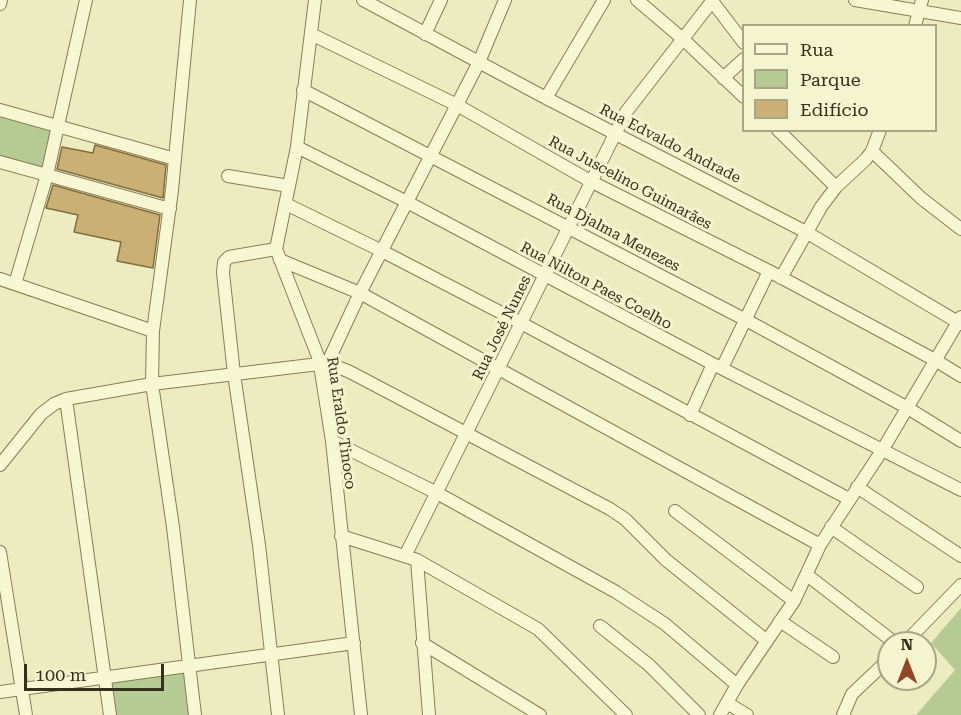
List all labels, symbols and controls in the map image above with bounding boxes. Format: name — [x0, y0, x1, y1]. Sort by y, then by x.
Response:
legend — [742, 24, 937, 132]
text: Rua — [800, 39, 833, 60]
text: Parque — [800, 69, 861, 90]
text: Edifício — [800, 99, 868, 120]
street label: Rua Edvaldo Andrade — [596, 101, 744, 187]
street label: Rua Juscelino Guimarães — [545, 132, 715, 234]
street label: Rua Djalma Menezes — [543, 190, 683, 276]
street label: Rua Nilton Paes Coelho — [517, 238, 675, 334]
street label: Rua José Nunes — [469, 273, 535, 383]
street label: Rua Eraldo Tinoco — [323, 356, 359, 490]
north arrow — [877, 631, 937, 691]
text: N — [901, 635, 913, 654]
scale bar — [27, 652, 166, 690]
text: 100 m — [35, 664, 86, 685]

